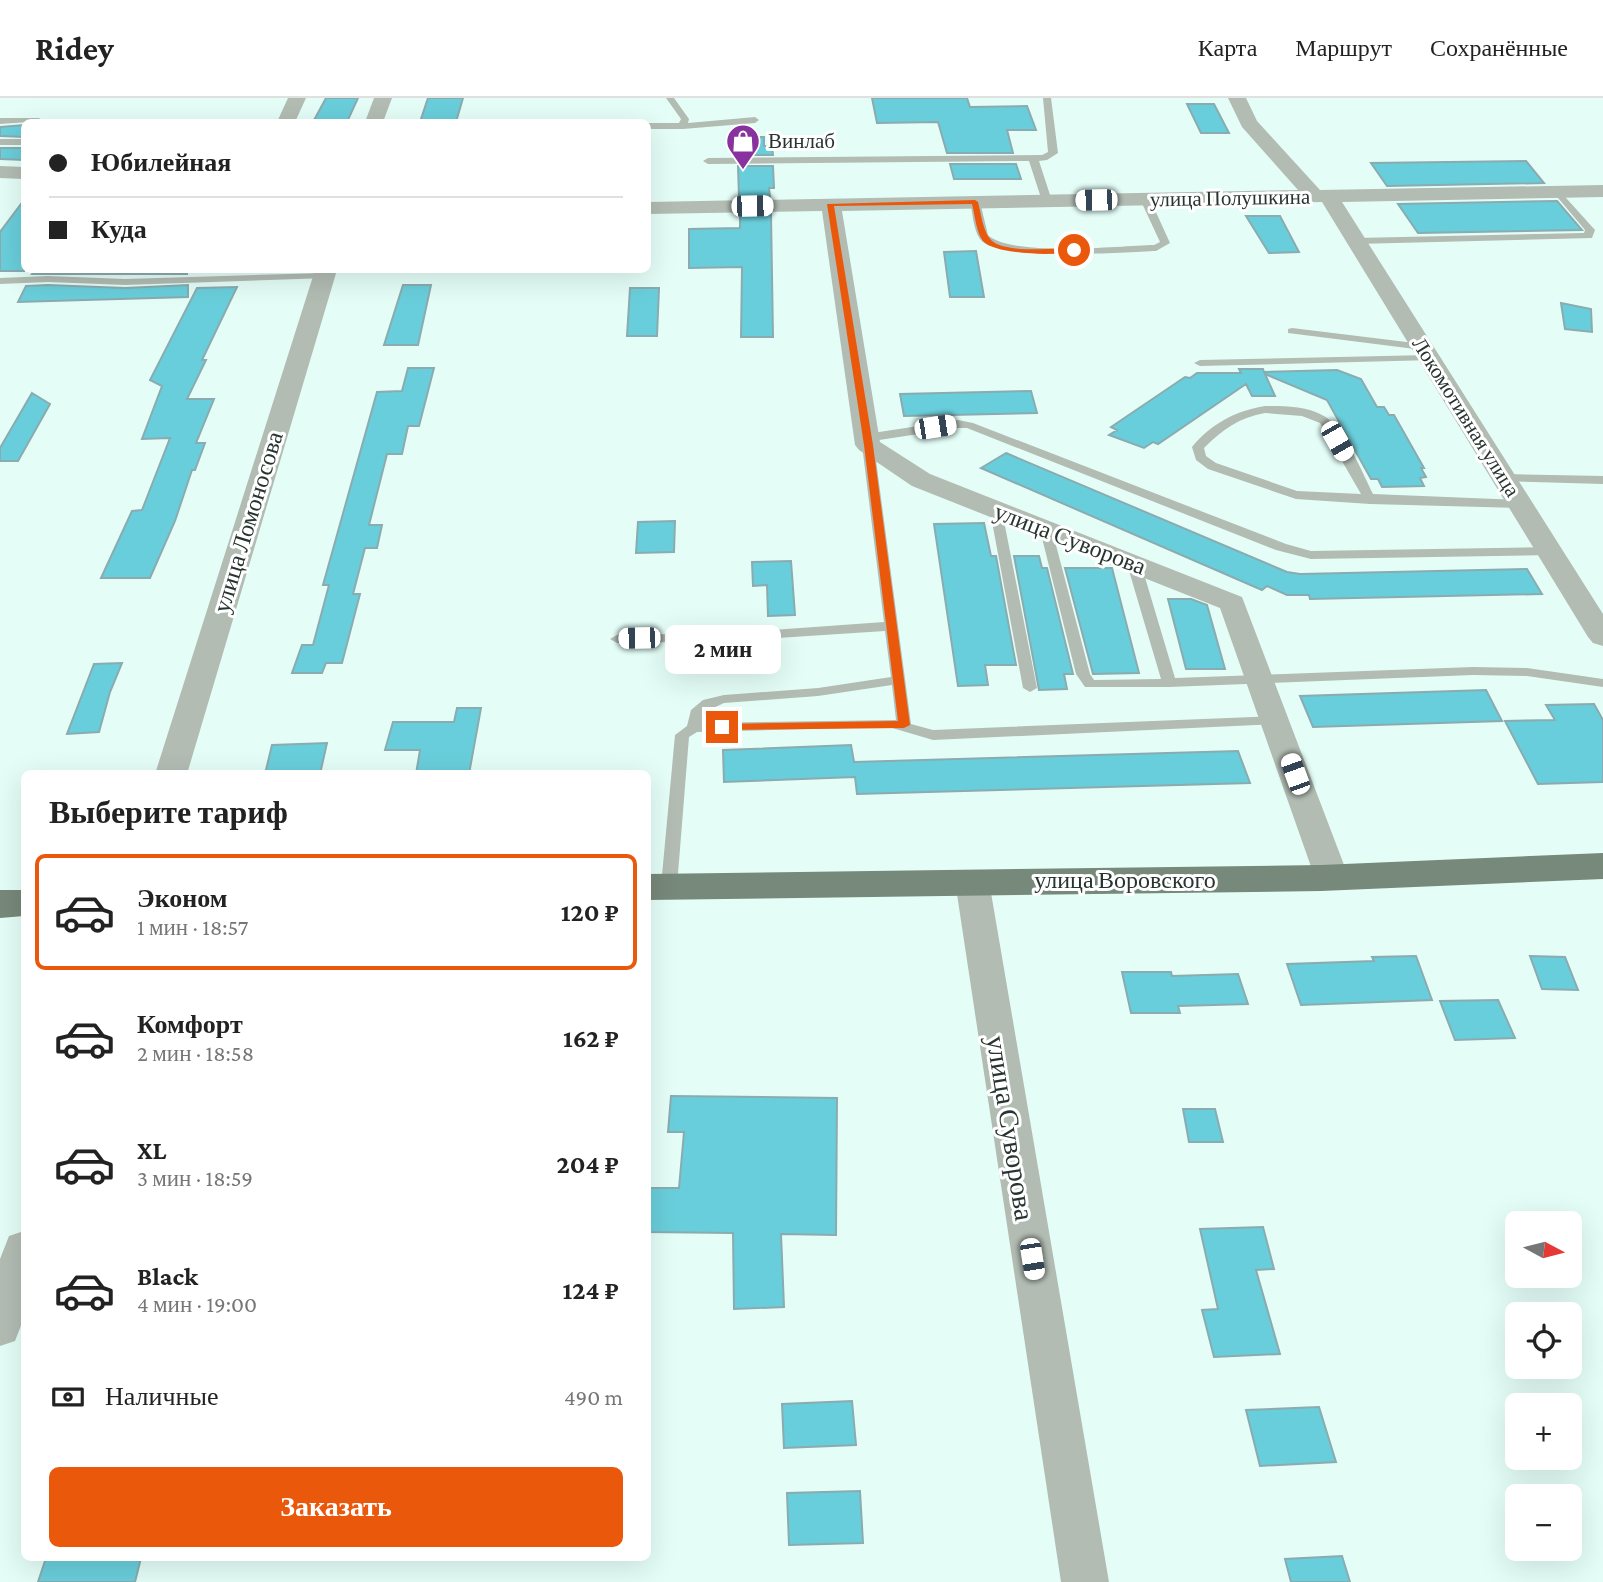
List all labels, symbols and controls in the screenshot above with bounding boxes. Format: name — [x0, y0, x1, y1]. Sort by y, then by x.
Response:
text: Ridey — [35, 30, 114, 67]
text: Карта — [1198, 34, 1257, 61]
text: Маршрут — [1295, 34, 1392, 61]
text: Сохранённые — [1430, 34, 1568, 61]
shop icon: Винлаб — [724, 122, 762, 171]
place label: Винлаб — [768, 129, 835, 153]
text: Юбилейная — [91, 148, 231, 177]
street label: улица Полушкина — [1150, 185, 1311, 211]
car — [1075, 189, 1118, 211]
car — [731, 195, 774, 217]
text: Куда — [91, 215, 147, 244]
route start — [1058, 234, 1090, 266]
street label: Локомотивная улица — [1407, 333, 1525, 502]
car — [913, 413, 958, 441]
car — [1318, 418, 1357, 464]
street label: улица Ломоносова — [207, 428, 288, 616]
street label: улица Суворова — [991, 497, 1150, 580]
callout: 2 мин — [664, 626, 780, 674]
car — [618, 627, 661, 649]
text: 2 мин — [694, 636, 752, 662]
route end — [706, 711, 738, 743]
car — [1278, 751, 1313, 797]
text: Выберите тариф — [49, 794, 288, 830]
street label: улица Воровского — [1034, 866, 1216, 893]
icon: car — [53, 881, 116, 944]
text: Эконом — [137, 884, 227, 913]
text: 120 ₽ — [561, 898, 619, 927]
text: 1 мин · 18:57 — [137, 914, 248, 940]
icon: car — [53, 1007, 116, 1070]
text: Комфорт — [137, 1010, 243, 1039]
text: 162 ₽ — [563, 1024, 619, 1053]
street label: улица Суворова — [981, 1033, 1041, 1223]
text: 2 мин · 18:58 — [137, 1040, 254, 1066]
icon: car — [53, 1133, 116, 1196]
text: XL — [137, 1136, 166, 1165]
text: 204 ₽ — [557, 1150, 619, 1179]
text: 3 мин · 18:59 — [137, 1165, 253, 1191]
north arrow — [1505, 1211, 1582, 1288]
map controls — [1505, 1211, 1582, 1561]
car — [1019, 1237, 1046, 1281]
icon: car — [53, 1259, 116, 1322]
text: Black — [137, 1262, 198, 1291]
text: 124 ₽ — [563, 1276, 619, 1305]
text: 4 мин · 19:00 — [137, 1291, 257, 1317]
button: locate — [1505, 1302, 1582, 1379]
icon: cash — [49, 1378, 87, 1416]
text: Наличные — [105, 1382, 218, 1411]
text: 490 m — [564, 1384, 623, 1410]
button: + — [1505, 1393, 1582, 1470]
button: Заказать — [49, 1467, 623, 1547]
button: − — [1505, 1484, 1582, 1561]

